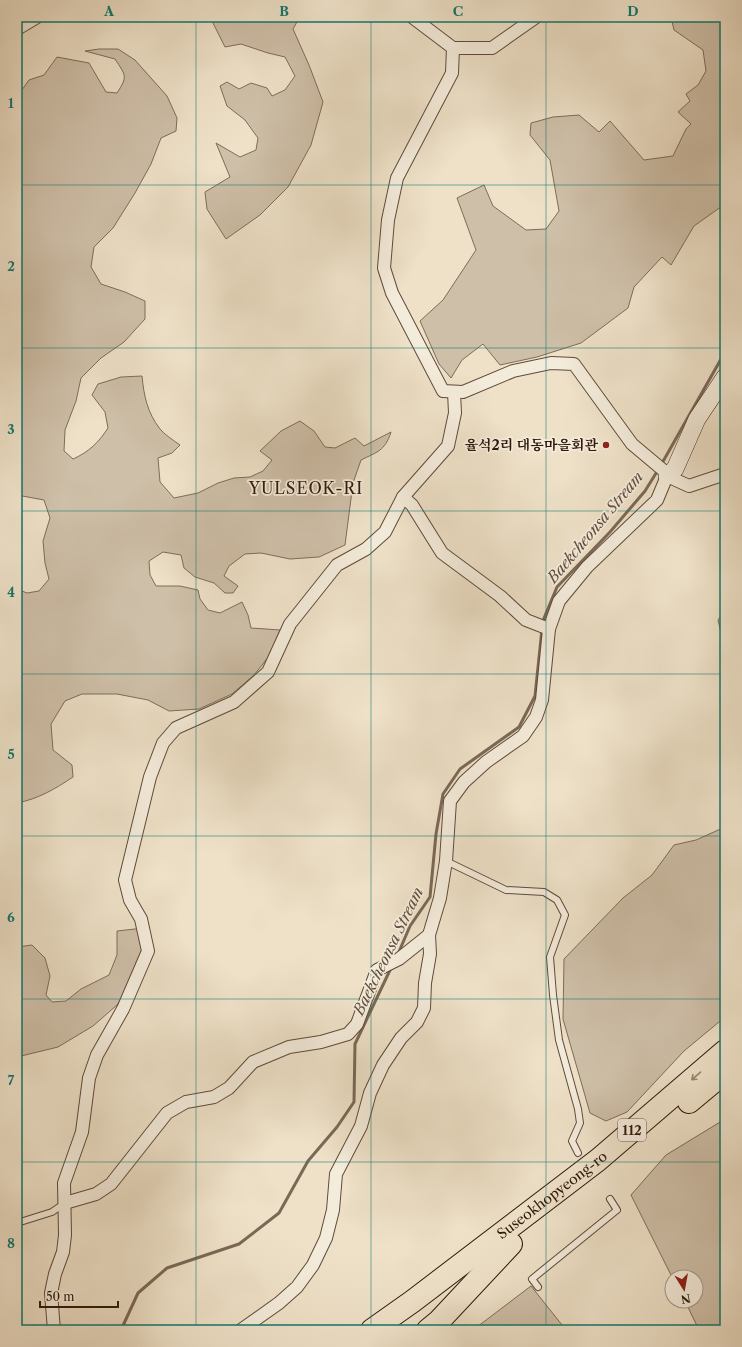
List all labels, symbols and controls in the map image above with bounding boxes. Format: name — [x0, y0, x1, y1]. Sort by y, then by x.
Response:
text: A — [103, 3, 115, 19]
text: B — [279, 3, 289, 19]
text: C — [453, 3, 463, 19]
text: D — [627, 3, 639, 19]
text: 1 — [8, 95, 14, 111]
text: 2 — [7, 258, 15, 274]
text: 3 — [7, 421, 15, 437]
place label: 율석2리 대동마을회관 — [465, 436, 598, 454]
marker: 율석2리 대동마을회관 — [601, 440, 611, 450]
water label: Baekcheonsa Stream — [542, 467, 647, 587]
district label: YULSEOK-RI — [248, 478, 363, 498]
text: 4 — [7, 584, 15, 600]
text: 5 — [7, 746, 15, 762]
water label: Baekcheonsa Stream — [348, 884, 427, 1019]
text: 6 — [7, 909, 15, 925]
text: 7 — [8, 1072, 15, 1088]
one-way arrow — [690, 1072, 701, 1081]
road number: 112 — [618, 1119, 646, 1141]
street label: Suseokhopyeong-ro — [493, 1147, 611, 1243]
text: 8 — [7, 1235, 15, 1251]
north arrow — [664, 1269, 704, 1309]
scale bar — [40, 1283, 118, 1309]
text: 50 m — [46, 1289, 75, 1304]
text: N — [679, 1291, 692, 1307]

